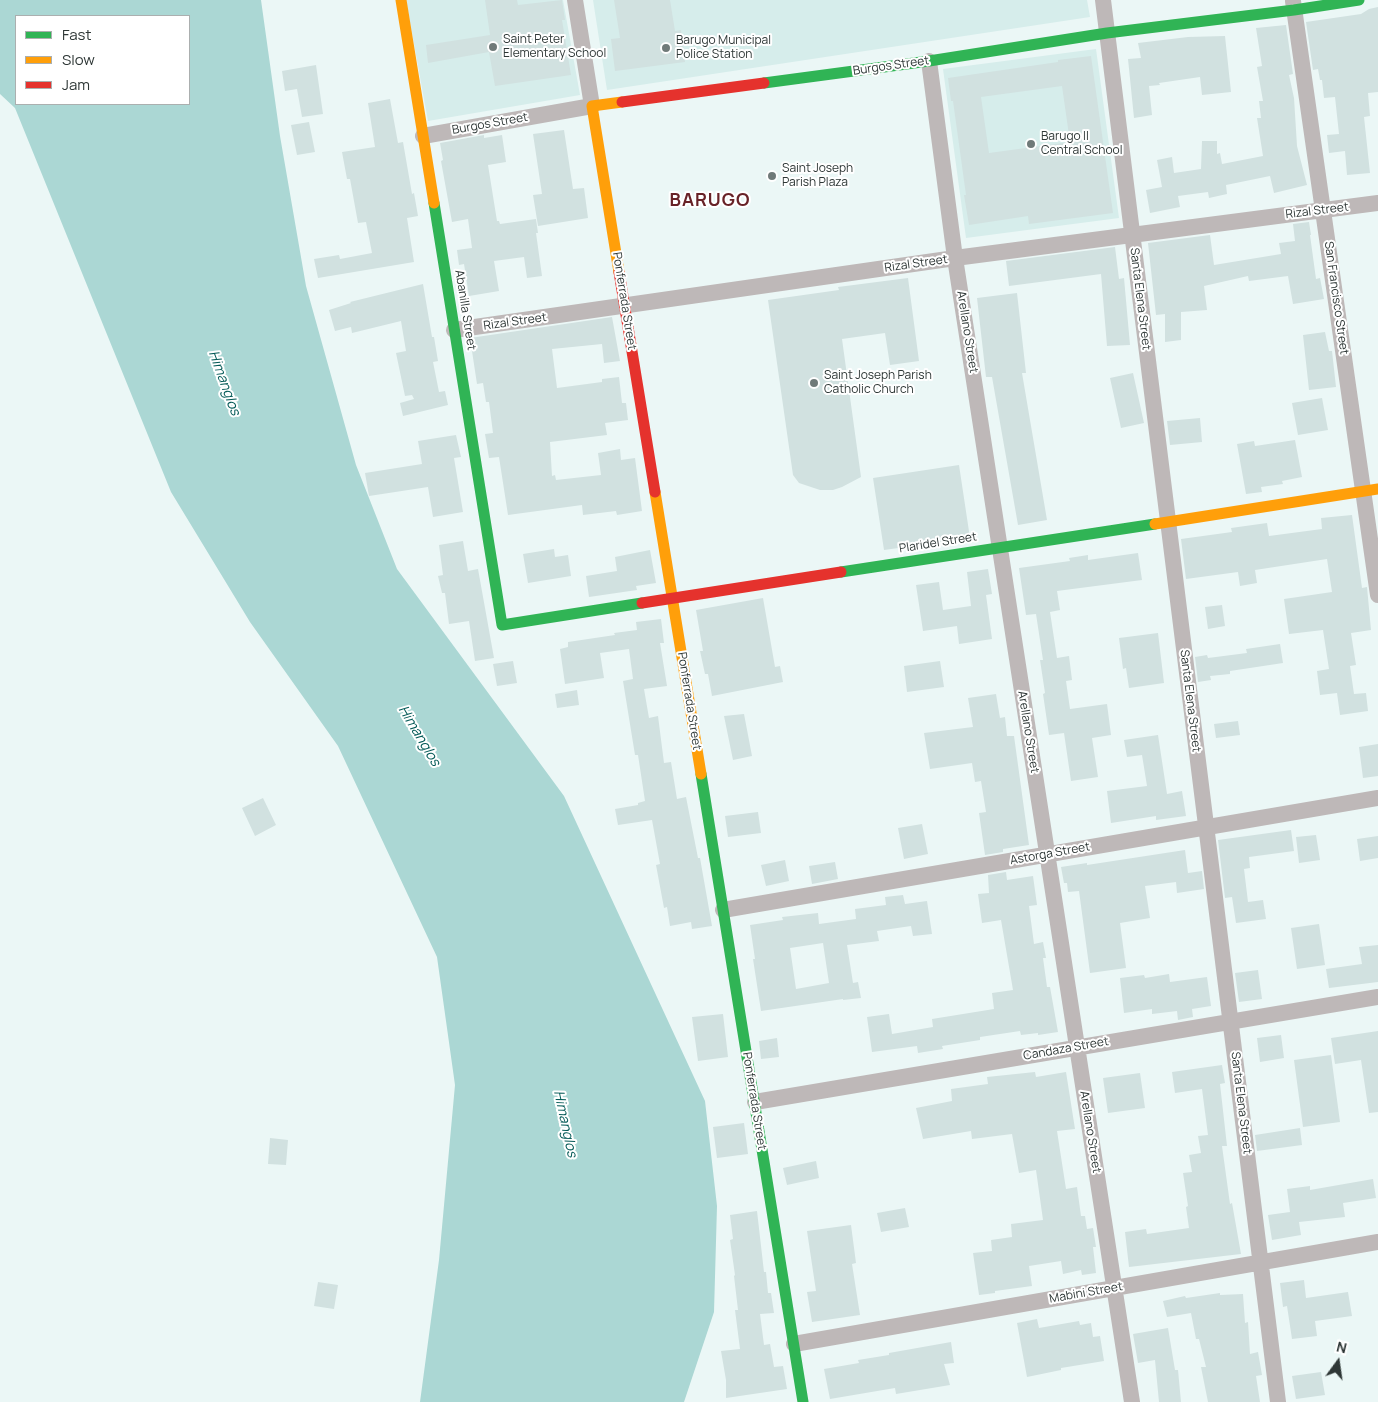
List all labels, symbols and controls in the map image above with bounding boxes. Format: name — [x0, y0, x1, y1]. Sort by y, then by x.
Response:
legend — [15, 15, 190, 105]
text: Fast — [62, 24, 91, 45]
place label: Saint Peter Elementary School — [503, 33, 606, 61]
place label: Barugo Municipal Police Station — [676, 34, 771, 62]
marker: Saint Peter Elementary School — [487, 41, 499, 53]
marker: Barugo Municipal Police Station — [660, 42, 672, 54]
text: Slow — [62, 49, 95, 70]
street label: Burgos Street — [852, 54, 930, 78]
text: Jam — [62, 74, 90, 95]
street label: Burgos Street — [451, 110, 529, 138]
place label: Barugo II Central School — [1041, 130, 1122, 158]
marker: Barugo II Central School — [1025, 138, 1037, 150]
place label: Saint Joseph Parish Plaza — [782, 162, 853, 190]
marker: Saint Joseph Parish Plaza — [766, 170, 778, 182]
district label: BARUGO — [669, 190, 751, 212]
street label: Rizal Street — [1285, 200, 1349, 222]
street label: San Francisco Street — [1321, 240, 1351, 356]
street label: Santa Elena Street — [1127, 247, 1153, 351]
street label: Ponferrada Street — [609, 251, 639, 351]
street label: Rizal Street — [884, 252, 948, 276]
street label: Abanilla Street — [452, 269, 478, 351]
street label: Arellano Street — [953, 290, 981, 374]
street label: Rizal Street — [483, 310, 547, 334]
water label: Himanglos — [204, 348, 244, 418]
place label: Saint Joseph Parish Catholic Church — [824, 369, 932, 397]
marker: Saint Joseph Parish Catholic Church — [808, 377, 820, 389]
street label: Plaridel Street — [898, 530, 978, 556]
street label: Santa Elena Street — [1177, 649, 1203, 753]
street label: Ponferrada Street — [674, 651, 704, 751]
street label: Arellano Street — [1014, 690, 1042, 774]
water label: Himanglos — [394, 703, 444, 769]
street label: Astorga Street — [1009, 840, 1091, 868]
street label: Candaza Street — [1022, 1034, 1110, 1064]
street label: Ponferrada Street — [739, 1051, 769, 1151]
street label: Santa Elena Street — [1228, 1051, 1254, 1155]
water label: Himanglos — [550, 1089, 580, 1159]
street label: Arellano Street — [1076, 1090, 1104, 1174]
street label: Mabini Street — [1048, 1279, 1124, 1307]
north arrow — [1313, 1337, 1363, 1387]
text: N — [1335, 1337, 1349, 1357]

